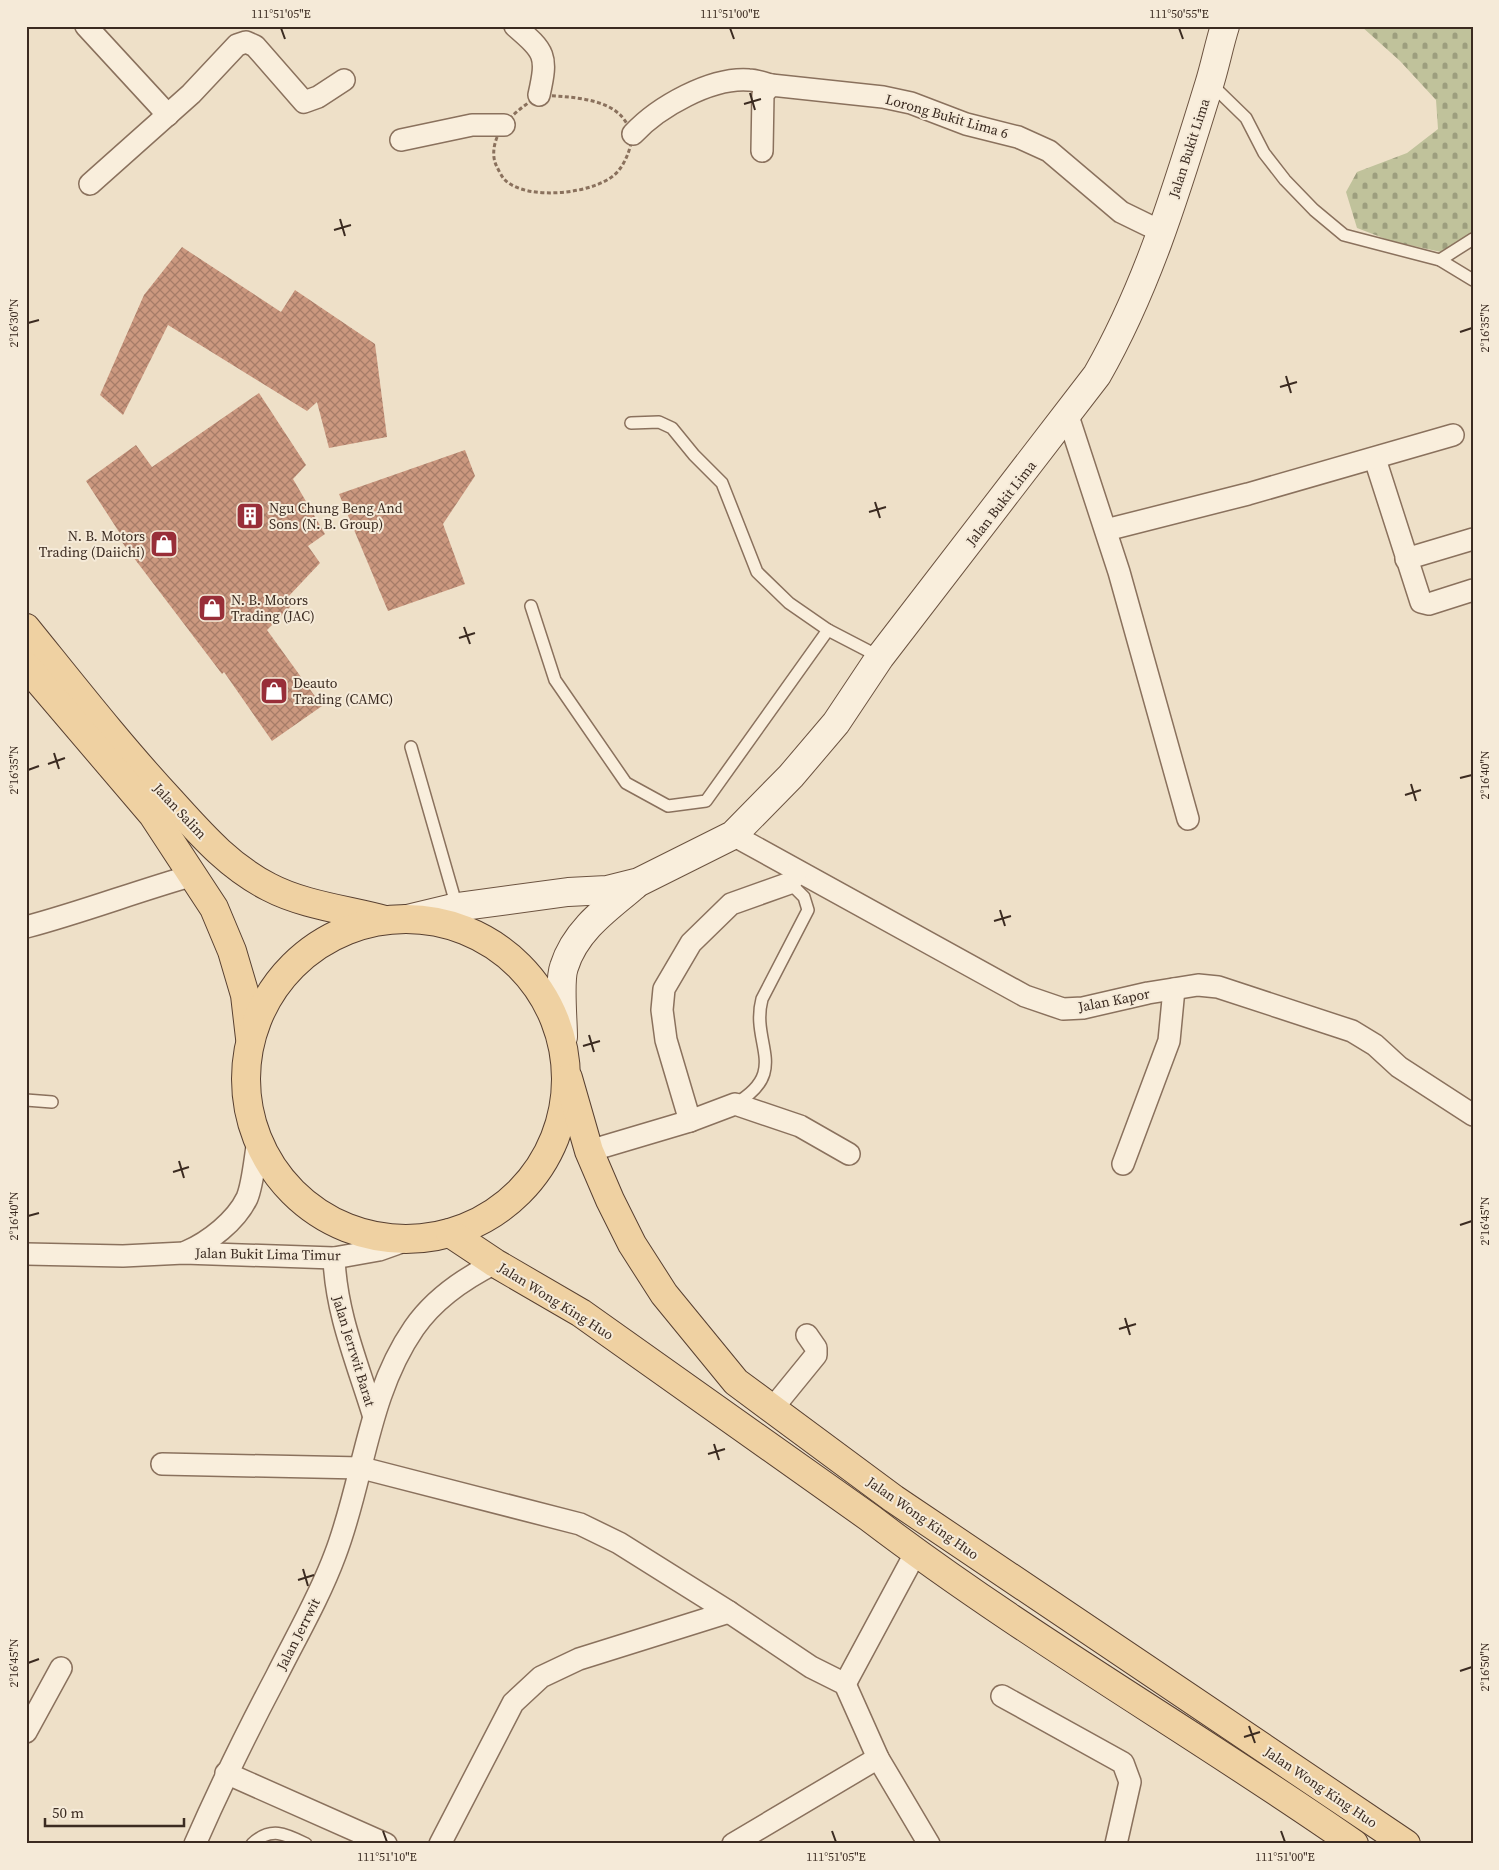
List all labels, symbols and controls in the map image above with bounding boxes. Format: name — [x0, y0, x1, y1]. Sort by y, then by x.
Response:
text: 111°51'05"E — [251, 6, 311, 22]
text: 111°51'00"E — [700, 6, 760, 22]
text: 111°50'55"E — [1149, 6, 1209, 22]
street label: Lorong Bukit Lima 6 — [883, 89, 1011, 143]
street label: Jalan Bukit Lima — [1163, 95, 1215, 201]
text: 2°16'30"N — [6, 298, 22, 348]
text: 2°16'35"N — [1477, 303, 1493, 353]
street label: Jalan Bukit Lima — [961, 455, 1041, 551]
place label: Ngu Chung Beng And Sons (N. B. Group) — [269, 498, 403, 534]
building icon: Ngu Chung Beng And Sons (N. B. Group) — [235, 501, 265, 531]
place label: N. B. Motors Trading (Daiichi) — [39, 526, 145, 562]
shop icon: N. B. Motors Trading (Daiichi) — [149, 529, 179, 559]
place label: N. B. Motors Trading (JAC) — [231, 590, 315, 626]
shop icon: N. B. Motors Trading (JAC) — [197, 593, 227, 623]
place label: Deauto Trading (CAMC) — [293, 673, 393, 709]
shop icon: Deauto Trading (CAMC) — [259, 676, 289, 706]
text: 2°16'35"N — [6, 745, 22, 795]
text: 2°16'40"N — [1477, 750, 1493, 800]
street label: Jalan Salim — [148, 778, 211, 844]
street label: Jalan Kapor — [1075, 983, 1152, 1017]
text: 2°16'40"N — [6, 1191, 22, 1241]
text: 2°16'45"N — [1477, 1196, 1493, 1246]
street label: Jalan Bukit Lima Timur — [194, 1243, 341, 1265]
street label: Jalan Wong King Huo — [494, 1257, 618, 1345]
street label: Jalan Jerrwit Barat — [327, 1292, 380, 1409]
street label: Jalan Wong King Huo — [862, 1471, 983, 1564]
street label: Jalan Jerrwit — [271, 1594, 325, 1674]
text: 2°16'45"N — [6, 1638, 22, 1688]
text: 2°16'50"N — [1477, 1642, 1493, 1692]
street label: Jalan Wong King Huo — [1260, 1741, 1382, 1833]
scale bar — [45, 1795, 184, 1827]
text: 50 m — [52, 1802, 84, 1823]
text: 111°51'10"E — [357, 1849, 417, 1865]
text: 111°51'05"E — [806, 1849, 866, 1865]
text: 111°51'00"E — [1255, 1849, 1315, 1865]

